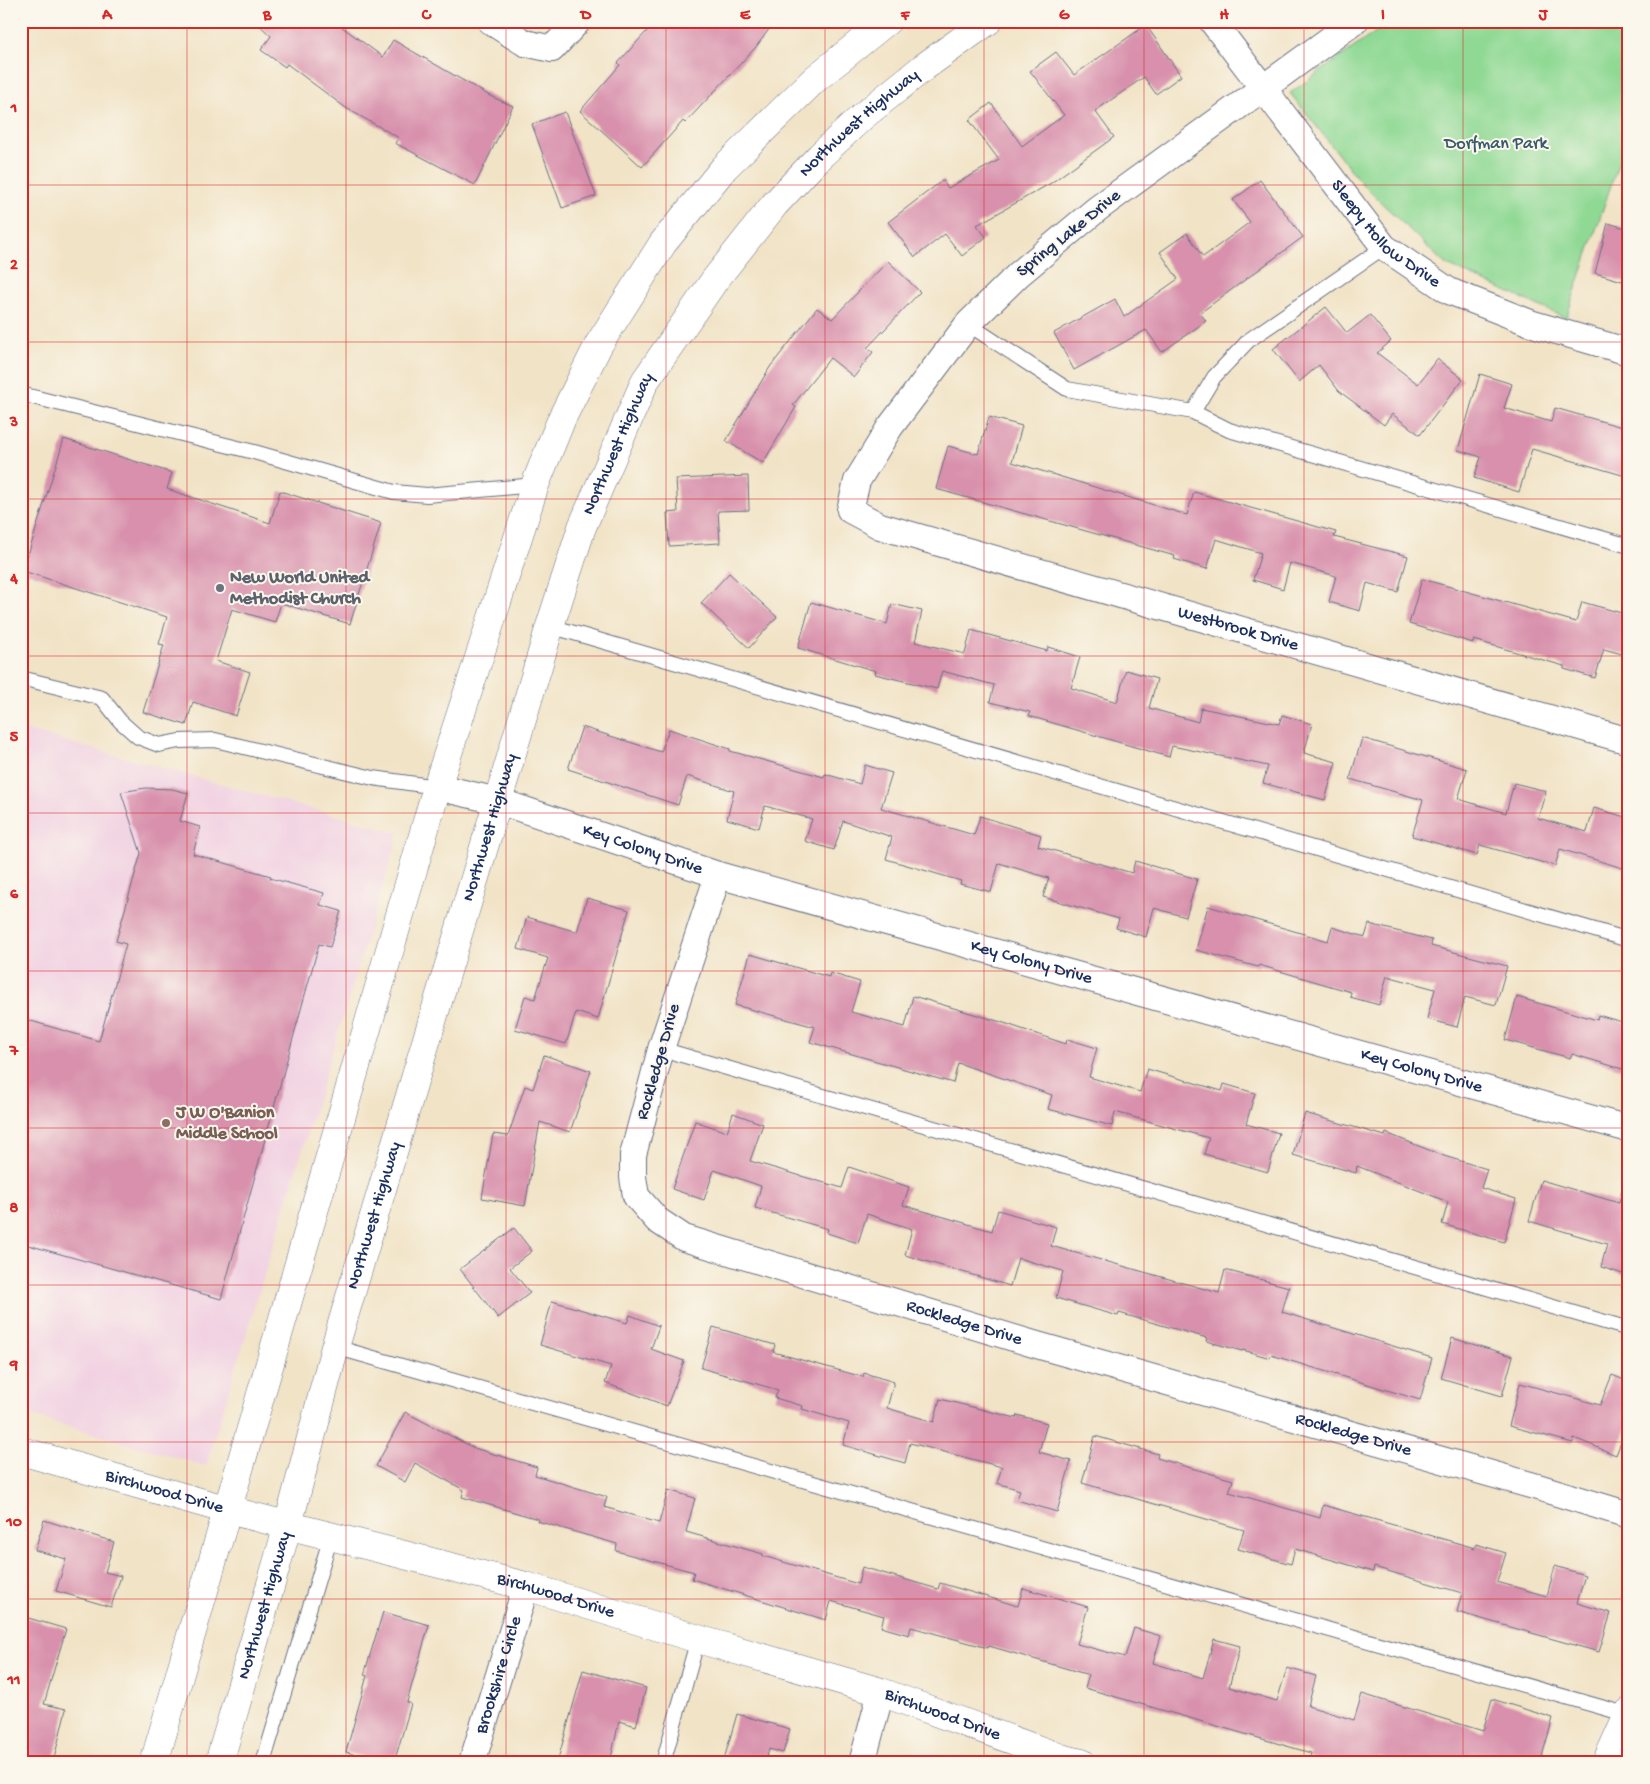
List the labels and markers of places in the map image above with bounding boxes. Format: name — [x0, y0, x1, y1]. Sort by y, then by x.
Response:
place label: New World United Methodist Church — [230, 568, 372, 610]
marker: New World United Methodist Church — [214, 582, 226, 594]
place label: J W O'Banion Middle School — [175, 1103, 278, 1145]
marker: J W O'Banion Middle School — [160, 1117, 172, 1129]

